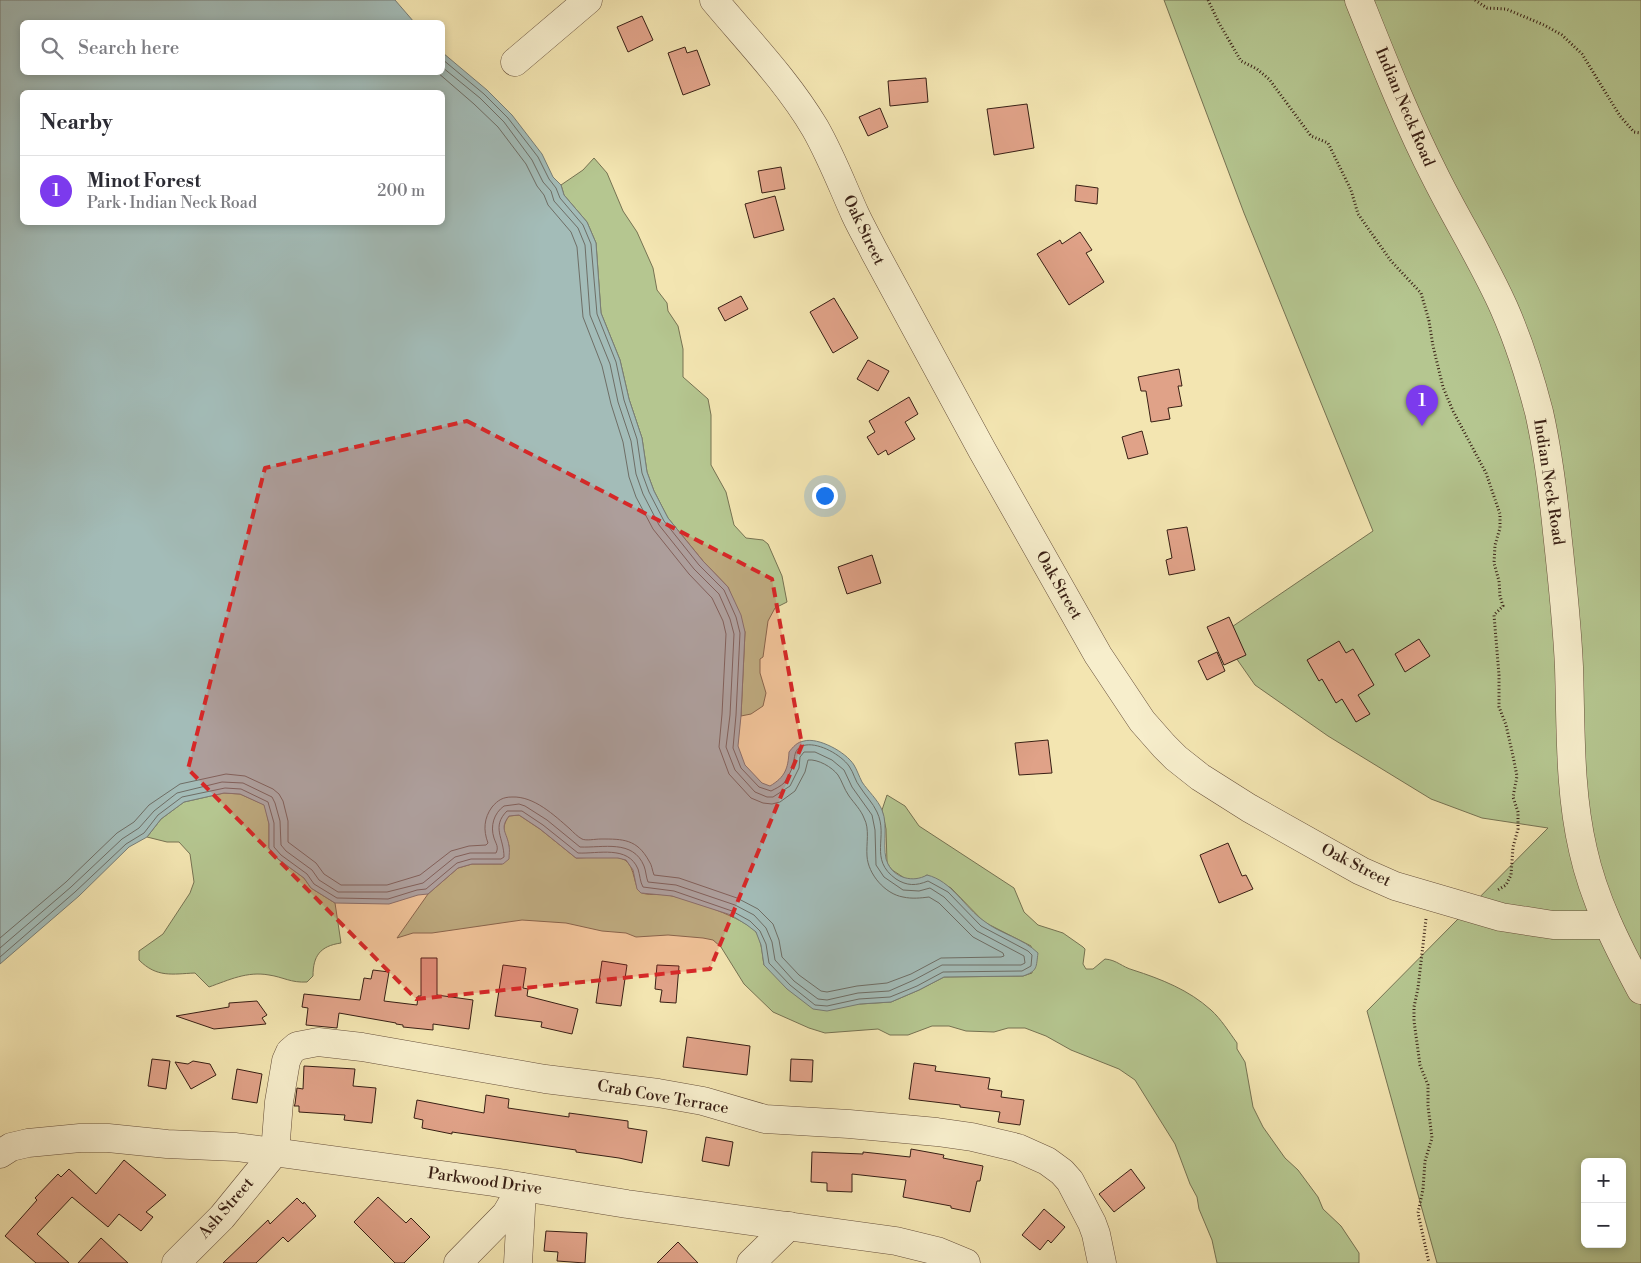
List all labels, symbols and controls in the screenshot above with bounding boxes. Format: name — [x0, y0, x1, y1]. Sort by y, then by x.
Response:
search box — [20, 20, 445, 75]
icon: search — [38, 34, 66, 62]
text: Search here — [78, 36, 179, 60]
street label: Indian Neck Road — [1371, 44, 1439, 170]
text: Nearby — [40, 110, 113, 136]
text: Minot Forest — [87, 169, 201, 193]
text: 1 — [52, 181, 60, 201]
text: 200 m — [377, 181, 425, 201]
street label: Oak Street — [838, 192, 890, 269]
text: Park · Indian Neck Road — [87, 193, 257, 213]
pin: 1 — [1406, 385, 1438, 426]
street label: Indian Neck Road — [1529, 417, 1569, 547]
your location — [812, 483, 838, 509]
street label: Oak Street — [1031, 547, 1087, 623]
street label: Oak Street — [1318, 839, 1395, 891]
street label: Crab Cove Terrace — [596, 1076, 730, 1118]
map controls — [1581, 1158, 1626, 1248]
button: + — [1581, 1158, 1626, 1203]
street label: Parkwood Drive — [427, 1163, 543, 1199]
street label: Ash Street — [193, 1173, 258, 1243]
button: − — [1581, 1203, 1626, 1248]

